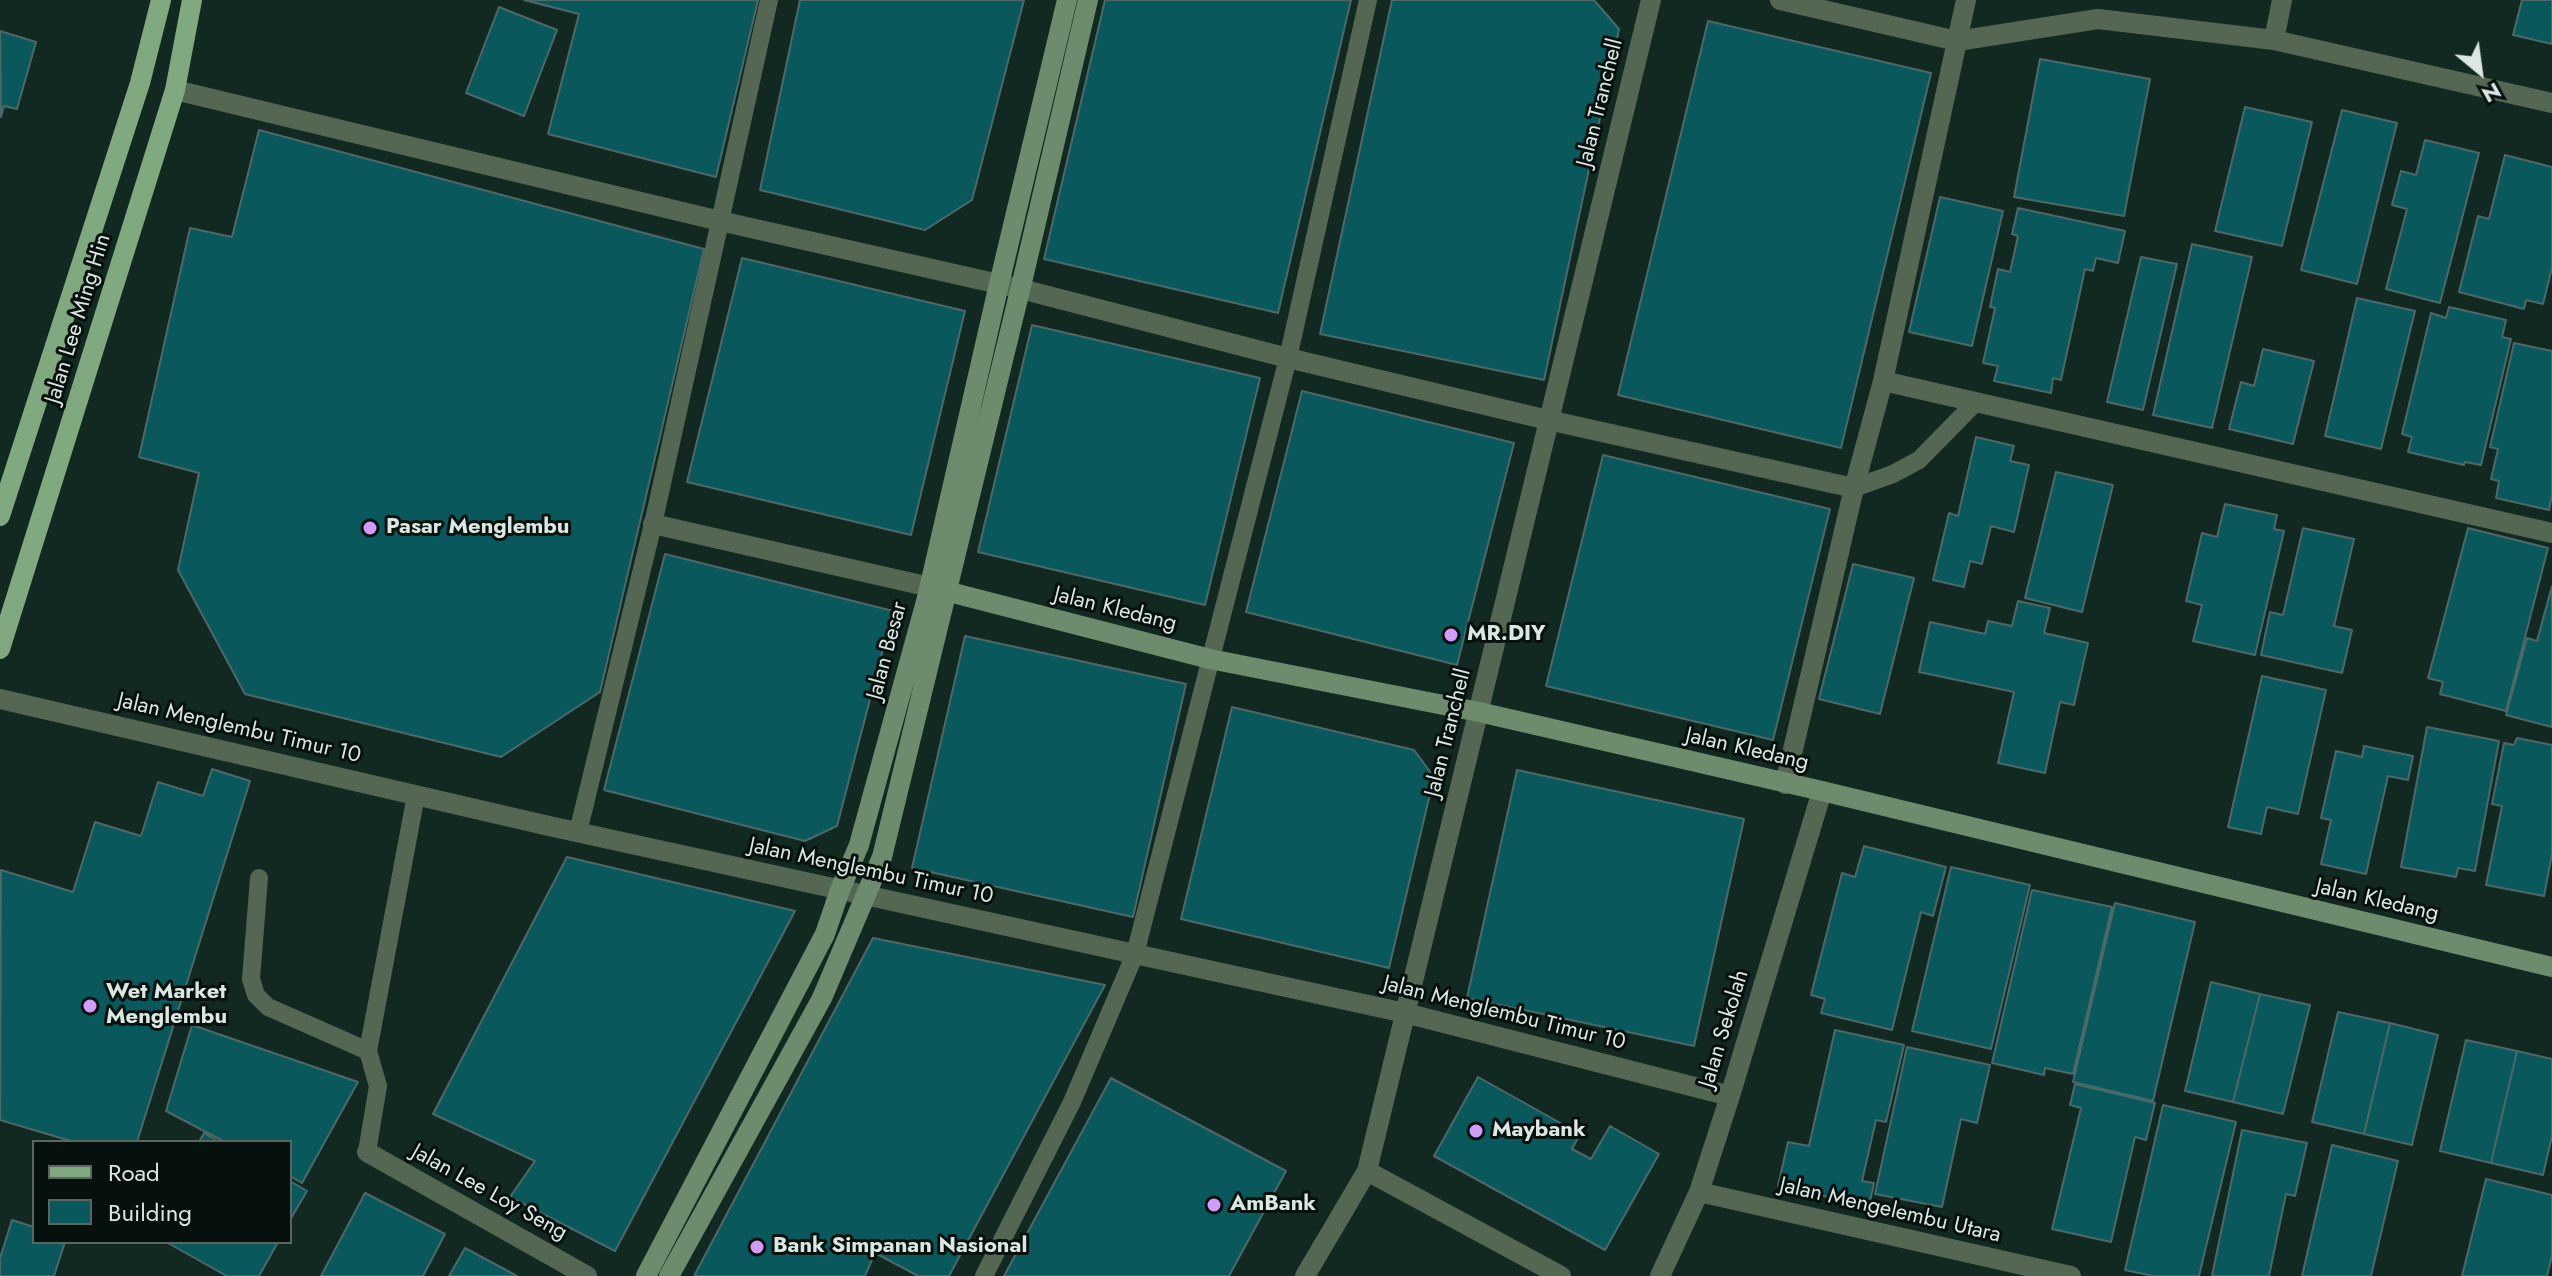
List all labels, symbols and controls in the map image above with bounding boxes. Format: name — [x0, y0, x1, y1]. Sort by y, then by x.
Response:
north arrow — [2440, 32, 2520, 112]
street label: Jalan Tranchell — [1572, 36, 1630, 170]
text: N — [2476, 75, 2507, 111]
street label: Jalan Lee Ming Hin — [41, 231, 117, 407]
place label: Pasar Menglembu — [386, 515, 570, 541]
marker: Pasar Menglembu — [361, 519, 379, 537]
street label: Jalan Kledang — [1051, 582, 1179, 638]
street label: Jalan Besar — [862, 599, 914, 703]
place label: MR.DIY — [1467, 622, 1546, 648]
marker: MR.DIY — [1442, 626, 1460, 644]
street label: Jalan Tranchell — [1420, 666, 1478, 800]
street label: Jalan Menglembu Timur 10 — [115, 688, 363, 770]
street label: Jalan Kledang — [1683, 723, 1811, 777]
street label: Jalan Menglembu Timur 10 — [746, 833, 996, 911]
street label: Jalan Kledang — [2313, 874, 2441, 928]
street label: Jalan Sekolah — [1695, 967, 1755, 1091]
street label: Jalan Menglembu Timur 10 — [1380, 971, 1628, 1057]
place label: Wet Market Menglembu — [106, 980, 227, 1032]
marker: Wet Market Menglembu — [81, 997, 99, 1015]
place label: Maybank — [1492, 1118, 1586, 1144]
marker: Maybank — [1467, 1122, 1485, 1140]
street label: Jalan Lee Loy Seng — [406, 1139, 572, 1247]
legend — [32, 1140, 292, 1244]
text: Road — [108, 1155, 160, 1190]
street label: Jalan Mengelembu Utara — [1777, 1173, 2003, 1249]
place label: AmBank — [1230, 1192, 1316, 1218]
text: Building — [108, 1195, 192, 1230]
marker: AmBank — [1205, 1196, 1223, 1214]
place label: Bank Simpanan Nasional — [773, 1234, 1027, 1260]
marker: Bank Simpanan Nasional — [748, 1238, 766, 1256]

